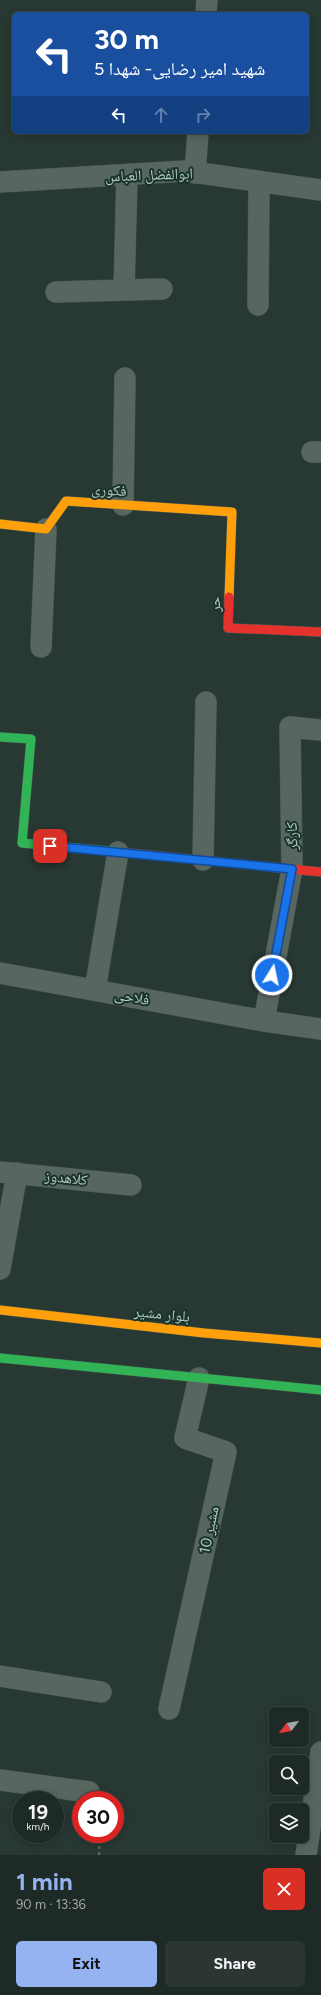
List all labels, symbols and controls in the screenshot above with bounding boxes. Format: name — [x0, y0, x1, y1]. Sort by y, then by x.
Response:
text: 30 m — [94, 22, 159, 56]
icon: left — [28, 28, 80, 80]
text: شهید امیر رضایی- شهدا 5 — [94, 58, 265, 80]
icon: left — [108, 104, 130, 126]
icon: ahead — [150, 104, 172, 126]
icon: right — [192, 104, 214, 126]
street label: ابوالفضل العباس — [105, 164, 193, 187]
street label: فکوری — [91, 480, 127, 501]
street label: حر — [206, 595, 224, 613]
street label: کارگر — [283, 822, 301, 851]
pin — [33, 829, 67, 863]
icon: arrive — [39, 835, 61, 857]
position arrow — [251, 954, 293, 996]
street label: فلاحی — [113, 985, 151, 1010]
street label: کلاهدوز — [43, 1167, 88, 1189]
street label: بلوار مشیر — [132, 1302, 191, 1326]
street label: مشیر 10 — [195, 1505, 223, 1555]
north arrow — [269, 1707, 309, 1747]
map controls — [269, 1707, 309, 1843]
button: search — [269, 1755, 309, 1795]
speed limit sign: 30 — [72, 1791, 124, 1843]
text: 19 — [28, 1800, 48, 1824]
button: layers — [269, 1803, 309, 1843]
text: km/h — [27, 1820, 49, 1833]
text: 1 min — [16, 1867, 73, 1896]
button: close — [263, 1868, 305, 1910]
text: 90 m · 13:36 — [16, 1897, 86, 1912]
button: Exit — [16, 1941, 157, 1987]
button: Share — [165, 1941, 305, 1987]

